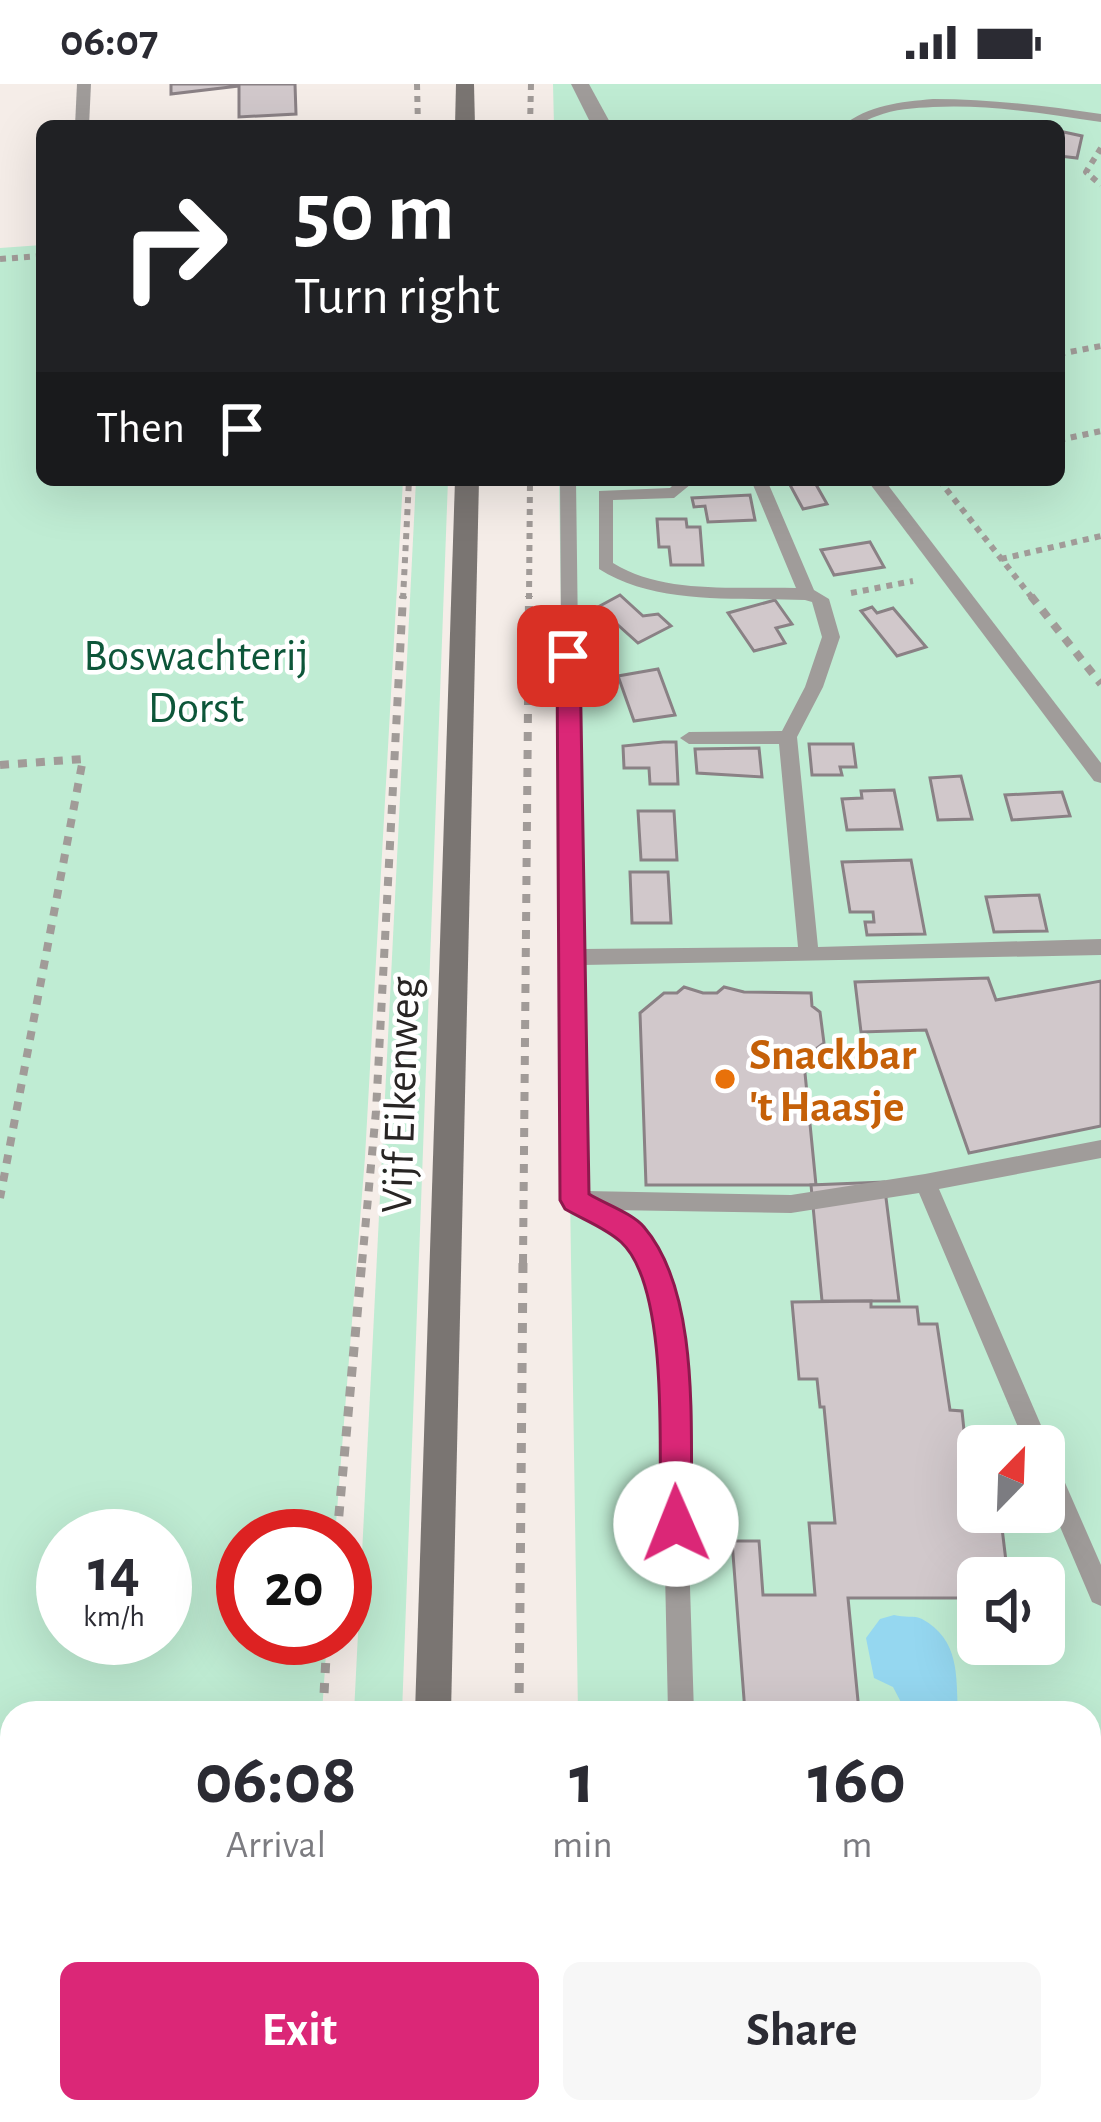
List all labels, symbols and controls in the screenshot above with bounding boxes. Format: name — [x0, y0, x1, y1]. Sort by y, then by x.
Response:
text: 06:07 — [60, 19, 158, 64]
icon: right — [96, 168, 252, 324]
text: 50 m — [294, 172, 455, 256]
text: Turn right — [294, 270, 500, 324]
icon: arrive — [209, 396, 275, 462]
text: Then — [96, 406, 185, 451]
pin — [517, 605, 619, 707]
icon: arrive — [535, 623, 601, 689]
park label: Boswachterij Dorst — [83, 634, 309, 731]
street label: Vijf Eikenweg — [375, 976, 428, 1214]
place label: Snackbar 't Haasje — [749, 1033, 917, 1130]
marker: Snackbar 't Haasje — [712, 1066, 738, 1092]
north arrow — [957, 1425, 1065, 1533]
map controls — [957, 1425, 1065, 1665]
position arrow — [613, 1461, 739, 1587]
speed limit sign: 20 — [216, 1509, 372, 1665]
text: 14 — [88, 1542, 140, 1602]
button: sound — [957, 1557, 1065, 1665]
text: km/h — [83, 1602, 145, 1632]
text: 06:08 — [195, 1744, 357, 1816]
text: 1 — [569, 1744, 595, 1816]
text: 160 — [808, 1744, 906, 1816]
text: Arrival — [226, 1826, 326, 1865]
text: min — [552, 1826, 613, 1865]
text: m — [841, 1826, 872, 1865]
button: Exit — [60, 1962, 539, 2100]
button: Share — [563, 1962, 1041, 2100]

